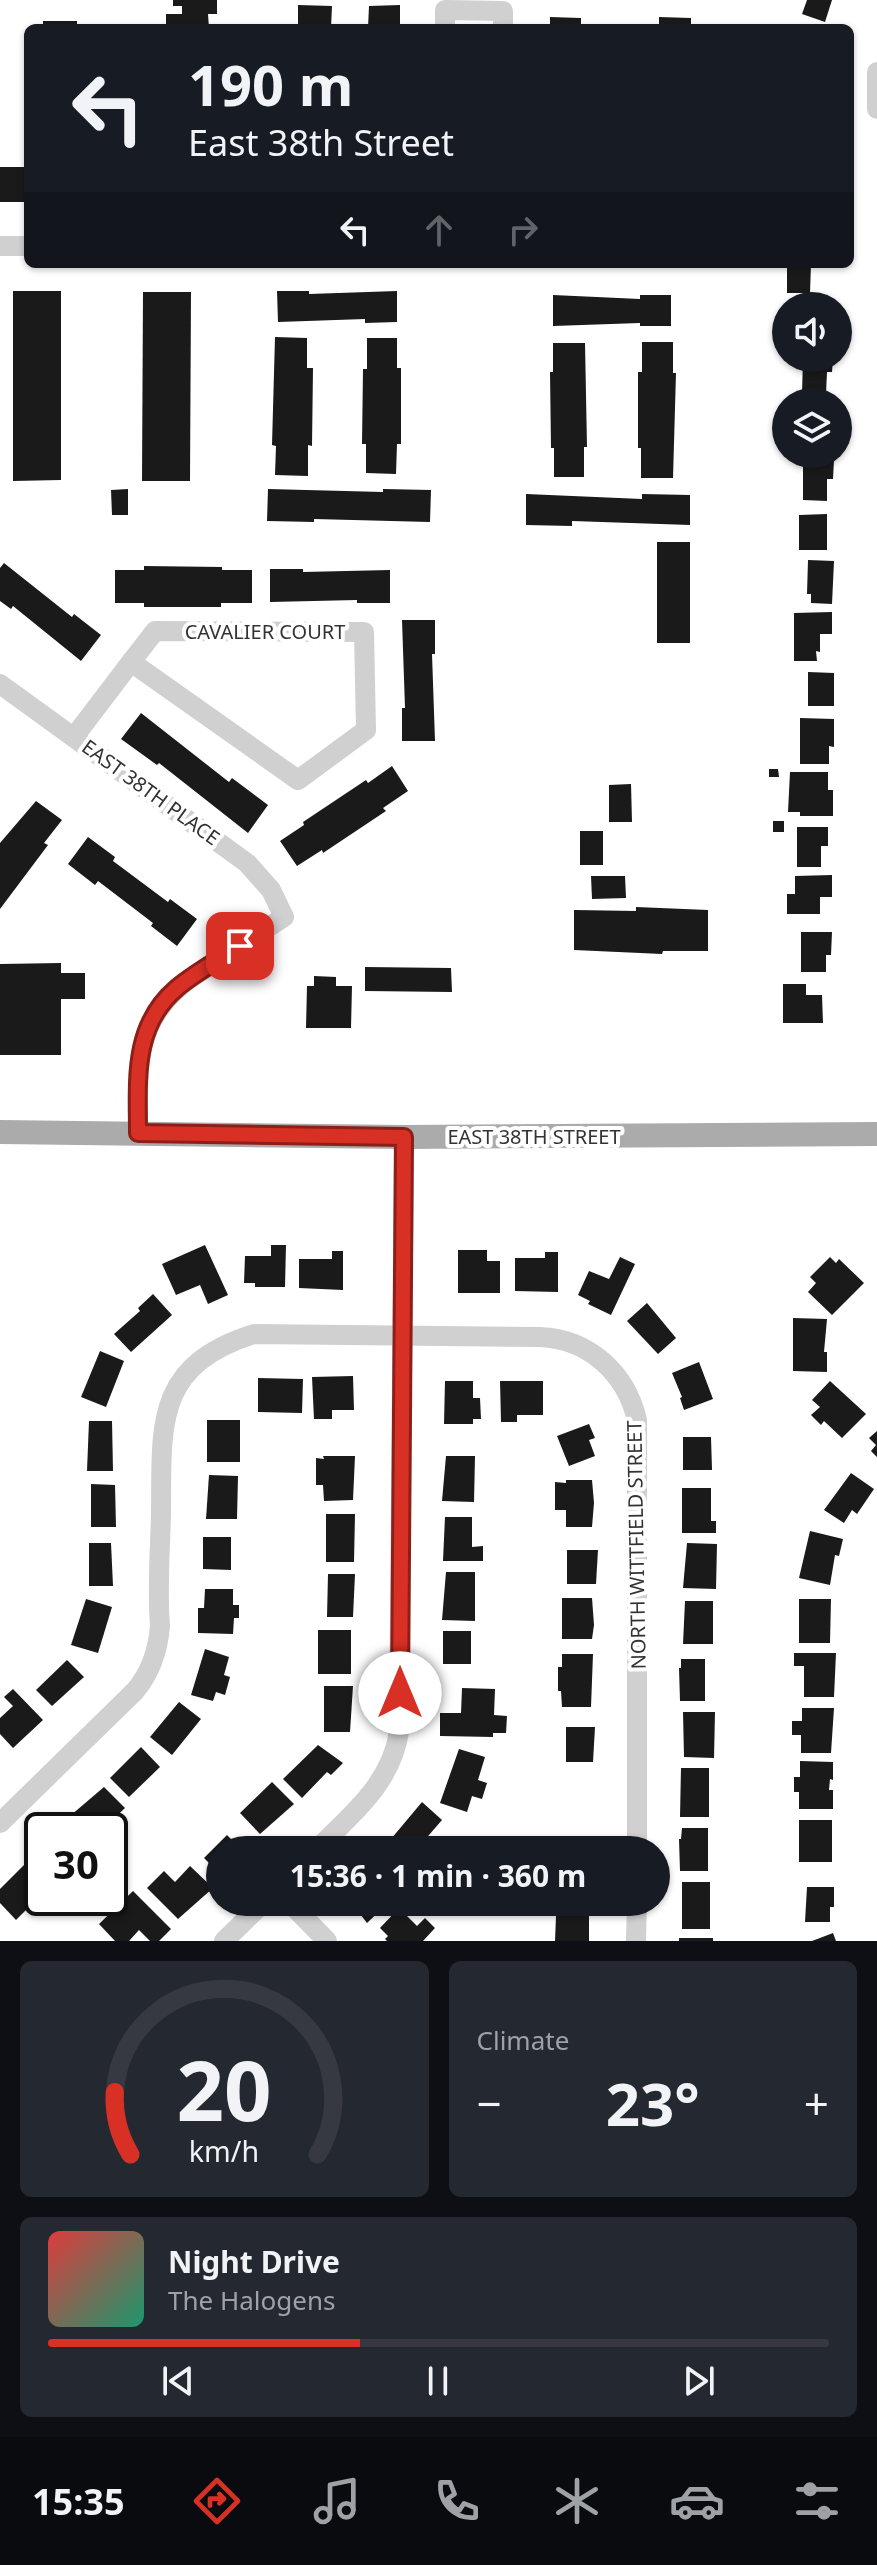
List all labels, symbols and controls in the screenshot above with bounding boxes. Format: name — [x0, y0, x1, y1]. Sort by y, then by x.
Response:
text: 190 m — [188, 46, 353, 122]
icon: left — [56, 56, 160, 160]
text: East 38th Street — [188, 118, 454, 167]
icon: left — [333, 208, 377, 252]
icon: ahead — [417, 208, 461, 252]
icon: right — [501, 208, 545, 252]
map controls — [772, 292, 852, 468]
button: sound — [772, 292, 852, 372]
button: layers — [772, 388, 852, 468]
street label: CAVALIER COURT — [185, 618, 345, 645]
street label: EAST 38TH PLACE — [77, 733, 225, 851]
pin — [206, 912, 274, 980]
icon: arrive — [218, 924, 262, 968]
street label: EAST 38TH STREET — [447, 1123, 621, 1150]
street label: NORTH WITTFIELD STREET — [620, 1420, 652, 1670]
position arrow — [358, 1651, 442, 1735]
speed limit sign: 30 — [24, 1812, 128, 1916]
text: 15:36 · 1 min · 360 m — [290, 1855, 586, 1896]
text: Climate — [477, 2022, 569, 2058]
text: 20 — [177, 2032, 272, 2145]
text: 23° — [606, 2062, 700, 2144]
text: − — [477, 2073, 502, 2133]
text: + — [804, 2073, 829, 2133]
text: km/h — [189, 2131, 259, 2170]
text: Night Drive — [168, 2241, 340, 2282]
text: The Halogens — [168, 2282, 335, 2318]
icon: previous — [156, 2359, 200, 2403]
icon: pause — [416, 2359, 460, 2403]
icon: next — [677, 2359, 721, 2403]
icon: directions — [189, 2473, 245, 2529]
icon: music — [309, 2473, 365, 2529]
icon: phone — [429, 2473, 485, 2529]
icon: climate — [549, 2473, 605, 2529]
icon: car — [669, 2473, 725, 2529]
icon: filters — [789, 2473, 845, 2529]
text: 15:35 — [32, 2477, 125, 2526]

